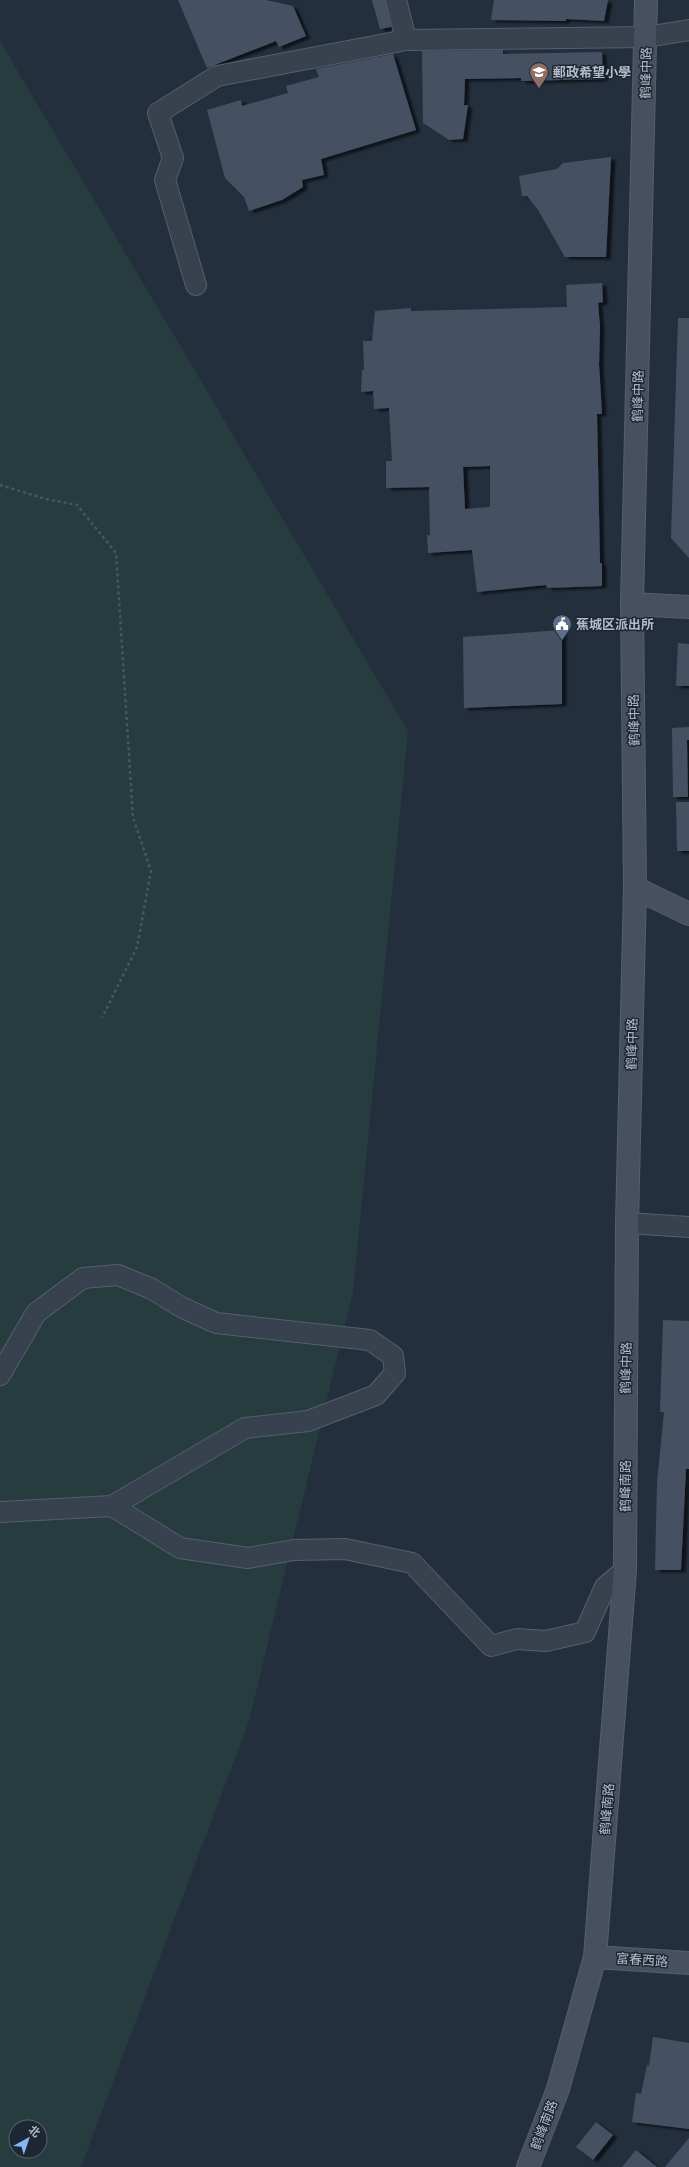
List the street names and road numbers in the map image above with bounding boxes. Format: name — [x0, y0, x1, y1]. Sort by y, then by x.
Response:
street label: 鹤峰中路 — [637, 47, 655, 99]
street label: 鹤峰中路 — [629, 370, 647, 422]
street label: 鹤峰中路 — [625, 694, 643, 746]
street label: 鹤峰中路 — [623, 1018, 641, 1070]
street label: 鹤峰中路 — [617, 1342, 635, 1394]
street label: 鹤峰南路 — [617, 1460, 634, 1512]
street label: 鹤峰南路 — [596, 1782, 618, 1836]
street label: 富春西路 — [615, 1950, 669, 1970]
street label: 鹤峰南路 — [527, 2098, 561, 2152]

